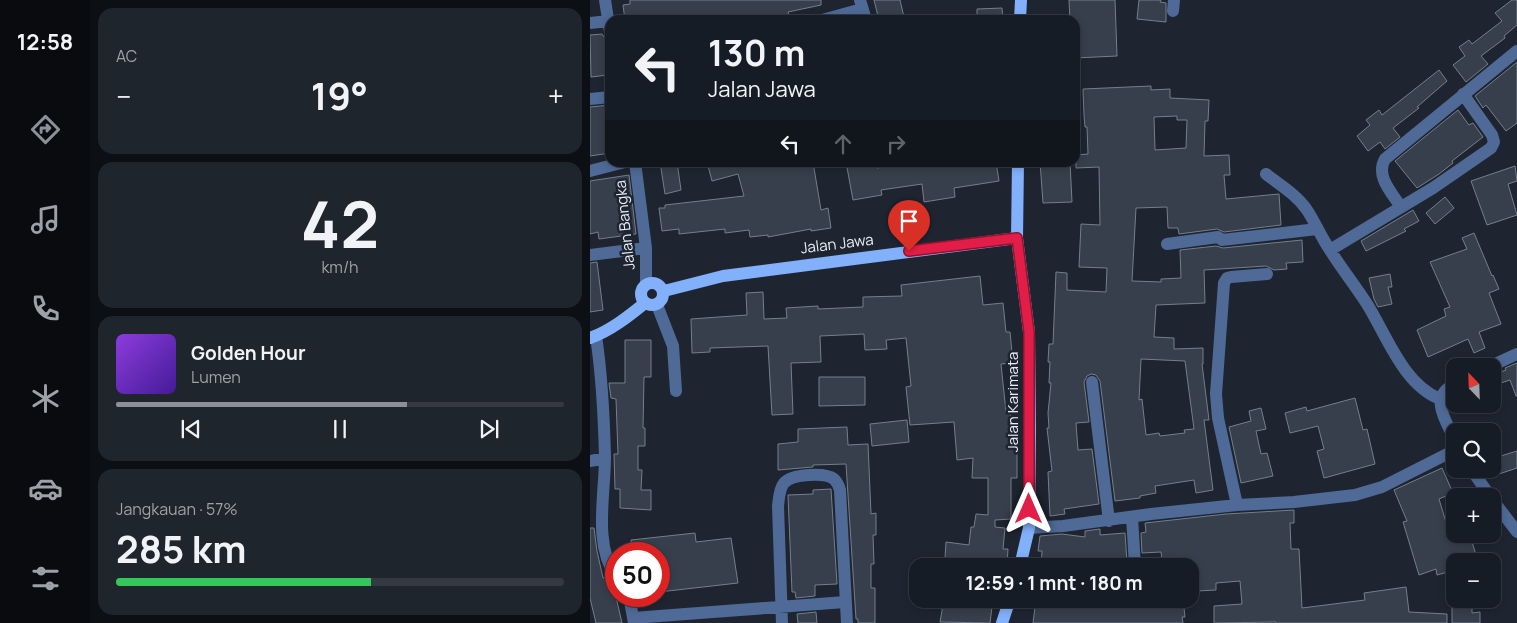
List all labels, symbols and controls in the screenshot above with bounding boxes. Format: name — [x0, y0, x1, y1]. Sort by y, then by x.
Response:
text: 12:58 — [17, 27, 73, 57]
text: 130 m — [708, 29, 805, 77]
icon: left — [625, 35, 690, 100]
text: AC — [116, 45, 137, 67]
text: 19° — [311, 69, 368, 121]
text: Jalan Jawa — [708, 74, 816, 104]
text: − — [116, 77, 131, 115]
text: + — [548, 77, 564, 115]
icon: directions — [28, 112, 63, 147]
icon: left — [776, 130, 804, 158]
icon: ahead — [829, 130, 857, 158]
icon: right — [882, 130, 910, 158]
text: 42 — [301, 179, 379, 268]
street label: Jalan Bangka — [609, 179, 640, 271]
pin — [888, 200, 930, 251]
icon: music — [28, 202, 63, 237]
icon: arrive — [895, 207, 923, 235]
street label: Jalan Jawa — [799, 229, 875, 258]
text: km/h — [321, 256, 359, 278]
icon: phone — [28, 291, 63, 326]
text: Golden Hour — [191, 340, 305, 366]
street label: Jalan Karimata — [1002, 352, 1023, 452]
north arrow — [1446, 358, 1501, 412]
map controls — [1446, 358, 1501, 608]
text: Lumen — [191, 366, 241, 388]
icon: climate — [28, 381, 63, 416]
icon: previous — [177, 415, 205, 443]
icon: pause — [326, 415, 354, 443]
icon: next — [475, 415, 503, 443]
button: search — [1446, 423, 1501, 478]
icon: car — [28, 471, 63, 506]
position arrow — [1002, 482, 1054, 534]
button: + — [1446, 488, 1501, 543]
text: Jangkauan · 57% — [116, 498, 238, 520]
text: 285 km — [116, 522, 246, 574]
speed limit sign: 50 — [605, 542, 670, 607]
button: − — [1446, 553, 1501, 608]
icon: filters — [28, 561, 63, 596]
text: 12:59 · 1 mnt · 180 m — [965, 570, 1143, 596]

